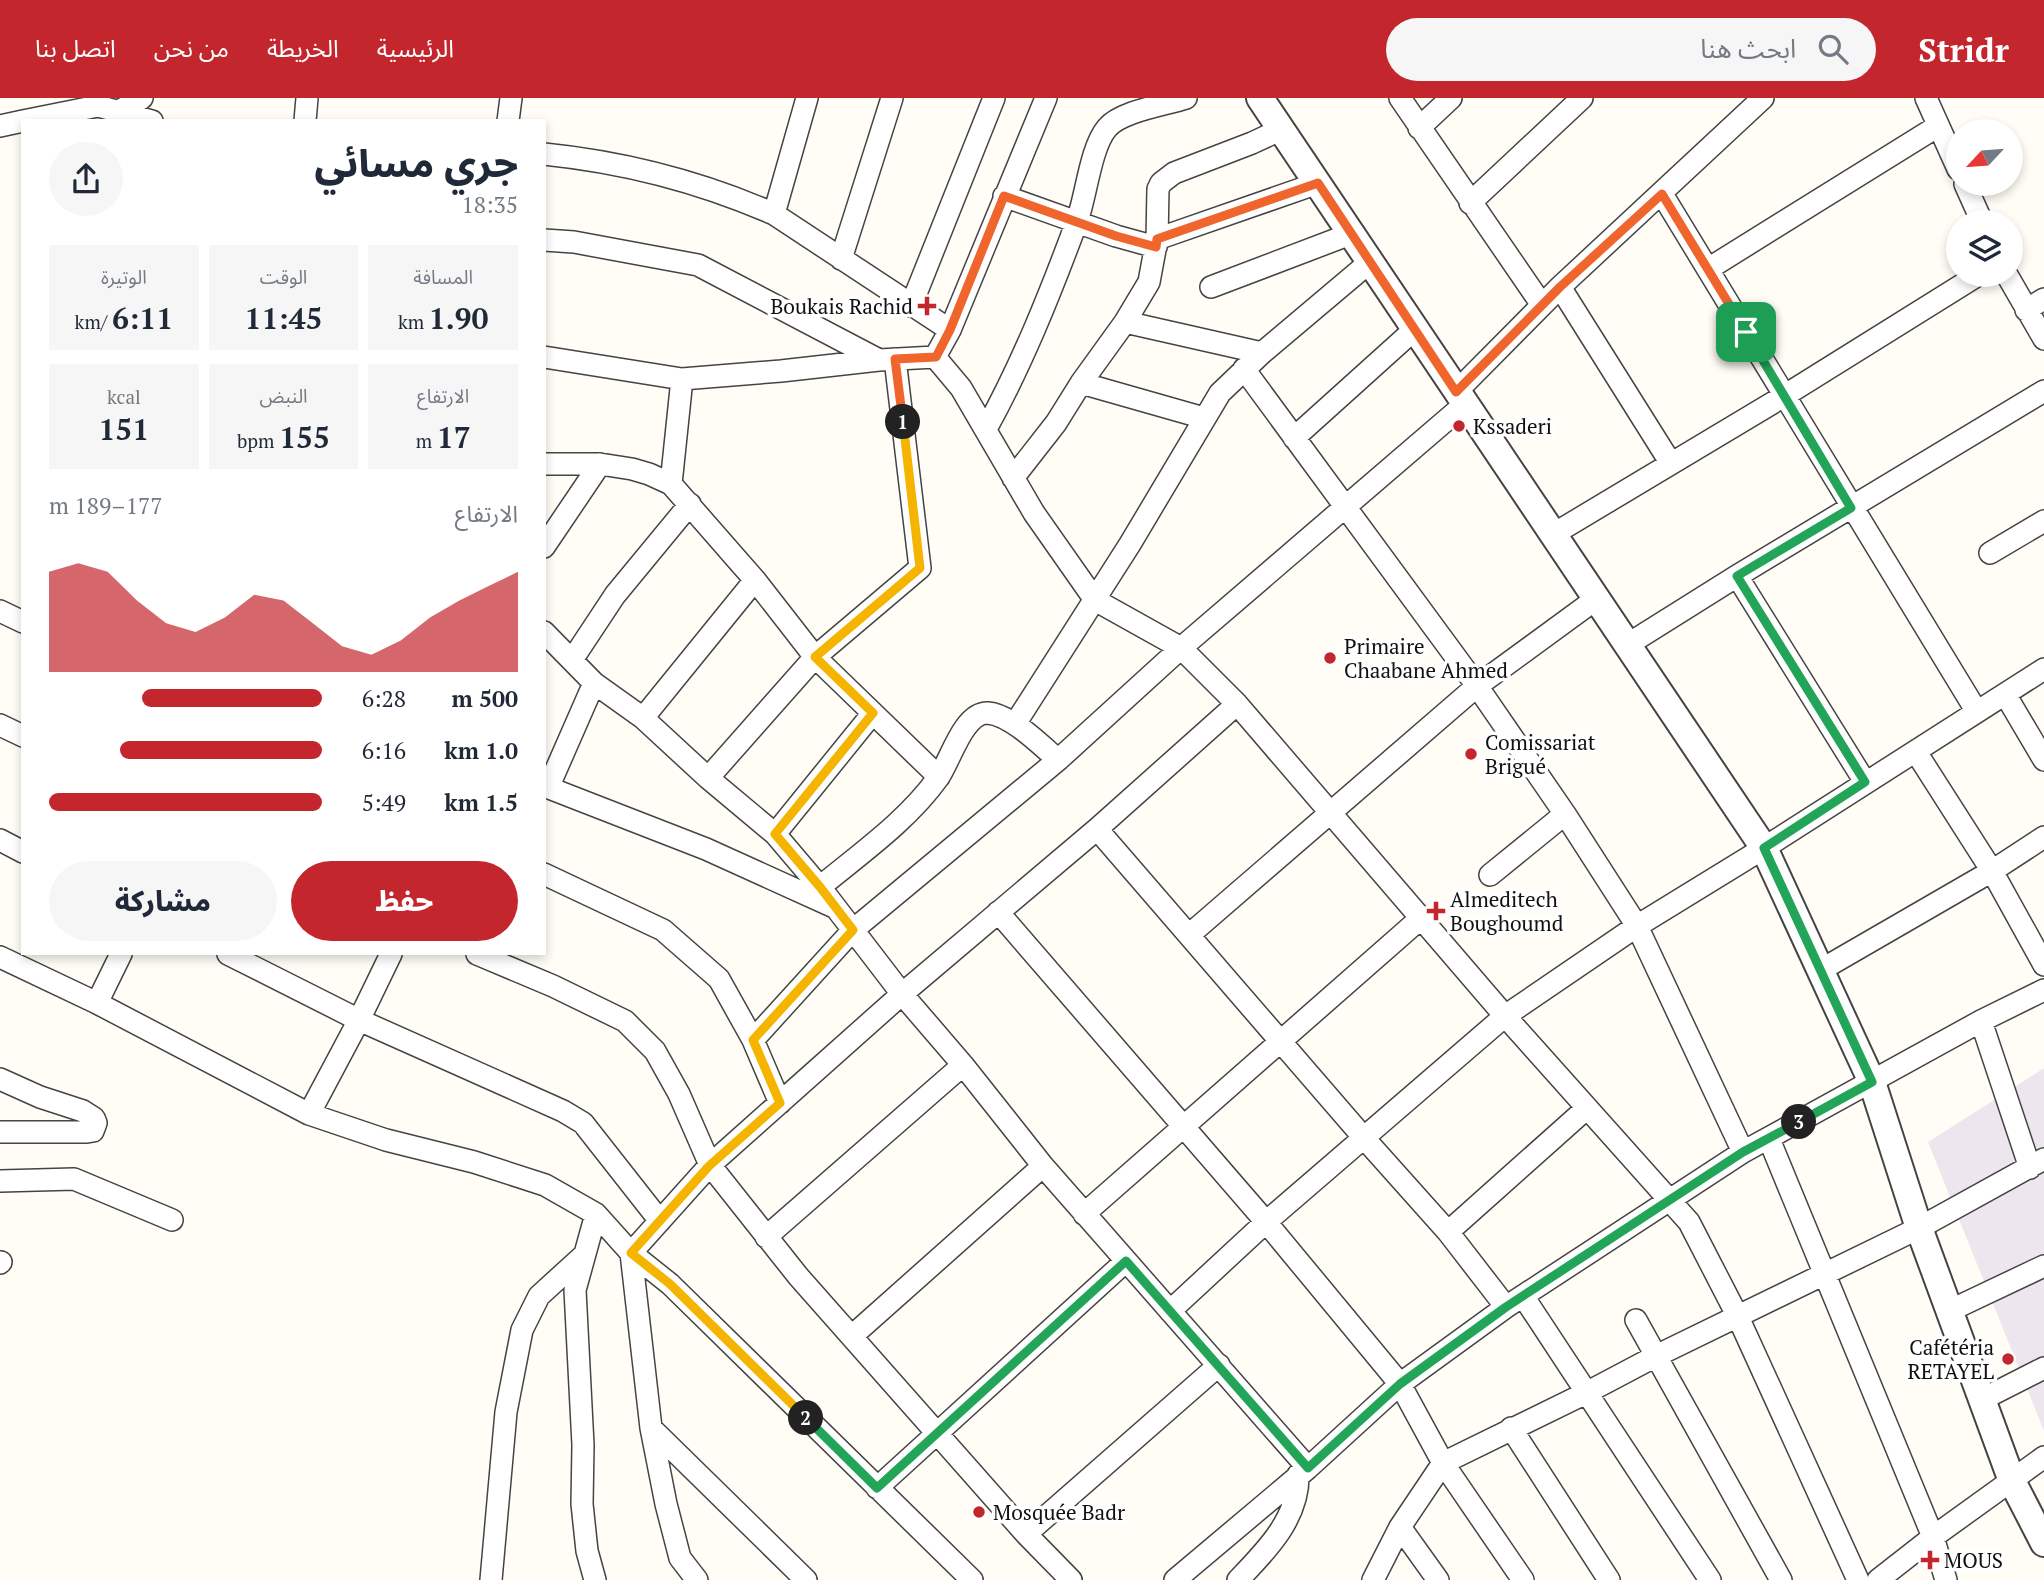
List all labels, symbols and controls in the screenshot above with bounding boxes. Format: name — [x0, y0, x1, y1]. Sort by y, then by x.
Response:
search box — [1386, 18, 1876, 81]
text: Stridr — [1918, 28, 2009, 71]
icon: search — [1814, 30, 1852, 68]
text: ابحث هنا — [1700, 31, 1796, 65]
text: اتصل بنا — [35, 32, 116, 64]
text: من نحن — [154, 32, 229, 64]
text: الخريطة — [267, 32, 339, 64]
text: الرئيسية — [377, 32, 454, 64]
north arrow — [1946, 119, 2023, 196]
map controls — [1946, 119, 2023, 287]
text: جري مسائي — [315, 138, 518, 188]
button: share — [49, 142, 123, 216]
text: 18:35 — [461, 189, 518, 220]
button: layers — [1946, 210, 2023, 287]
text: الوتيرة — [101, 264, 147, 289]
text: الوقت — [260, 264, 307, 289]
text: المسافة — [413, 264, 473, 289]
place label: Boukais Rachid — [770, 292, 913, 320]
text: 6:11 — [112, 298, 173, 338]
text: 11:45 — [244, 298, 323, 338]
text: 1.90 — [429, 298, 488, 338]
marker: Boukais Rachid — [919, 298, 935, 314]
pin — [1716, 302, 1776, 362]
text: /km — [75, 309, 112, 334]
text: km — [398, 309, 429, 334]
icon: arrive — [1727, 313, 1765, 351]
text: النبض — [259, 383, 308, 408]
text: الارتفاع — [417, 383, 469, 408]
text: kcal — [107, 384, 141, 409]
pin: 1 — [886, 404, 920, 440]
text: 151 — [98, 409, 149, 449]
text: 1 — [897, 409, 908, 434]
place label: Kssaderi — [1473, 412, 1552, 440]
text: 155 — [279, 417, 330, 457]
text: 17 — [437, 417, 471, 457]
marker: Kssaderi — [1451, 418, 1467, 434]
text: bpm — [237, 428, 279, 453]
text: m — [416, 428, 437, 453]
text: 177–189 m — [49, 490, 162, 521]
text: الارتفاع — [455, 498, 518, 529]
place label: Primaire Chaabane Ahmed — [1344, 632, 1508, 684]
marker: Primaire Chaabane Ahmed — [1322, 650, 1338, 666]
text: 6:28 — [362, 683, 406, 714]
text: 500 m — [452, 683, 518, 714]
place label: Comissariat Brigué — [1485, 728, 1596, 780]
text: 6:16 — [362, 735, 406, 766]
text: 1.0 km — [444, 735, 518, 766]
marker: Comissariat Brigué — [1463, 746, 1479, 762]
text: 5:49 — [362, 787, 406, 818]
text: 1.5 km — [444, 787, 518, 818]
button: مشاركة — [49, 861, 277, 941]
button: حفظ — [291, 861, 518, 941]
place label: Almeditech Boughoumd — [1450, 885, 1564, 937]
marker: Almeditech Boughoumd — [1428, 903, 1444, 919]
pin: 3 — [1782, 1104, 1816, 1140]
text: 3 — [1793, 1109, 1804, 1134]
place label: Cafétéria RETAYEL — [1907, 1333, 1994, 1385]
marker: Cafétéria RETAYEL — [2000, 1351, 2016, 1367]
pin: 2 — [788, 1400, 824, 1436]
text: 2 — [800, 1405, 811, 1430]
place label: Mosquée Badr — [993, 1498, 1125, 1526]
marker: Mosquée Badr — [971, 1504, 987, 1520]
place label: MOUS — [1944, 1546, 2003, 1574]
marker: MOUS — [1922, 1552, 1938, 1568]

